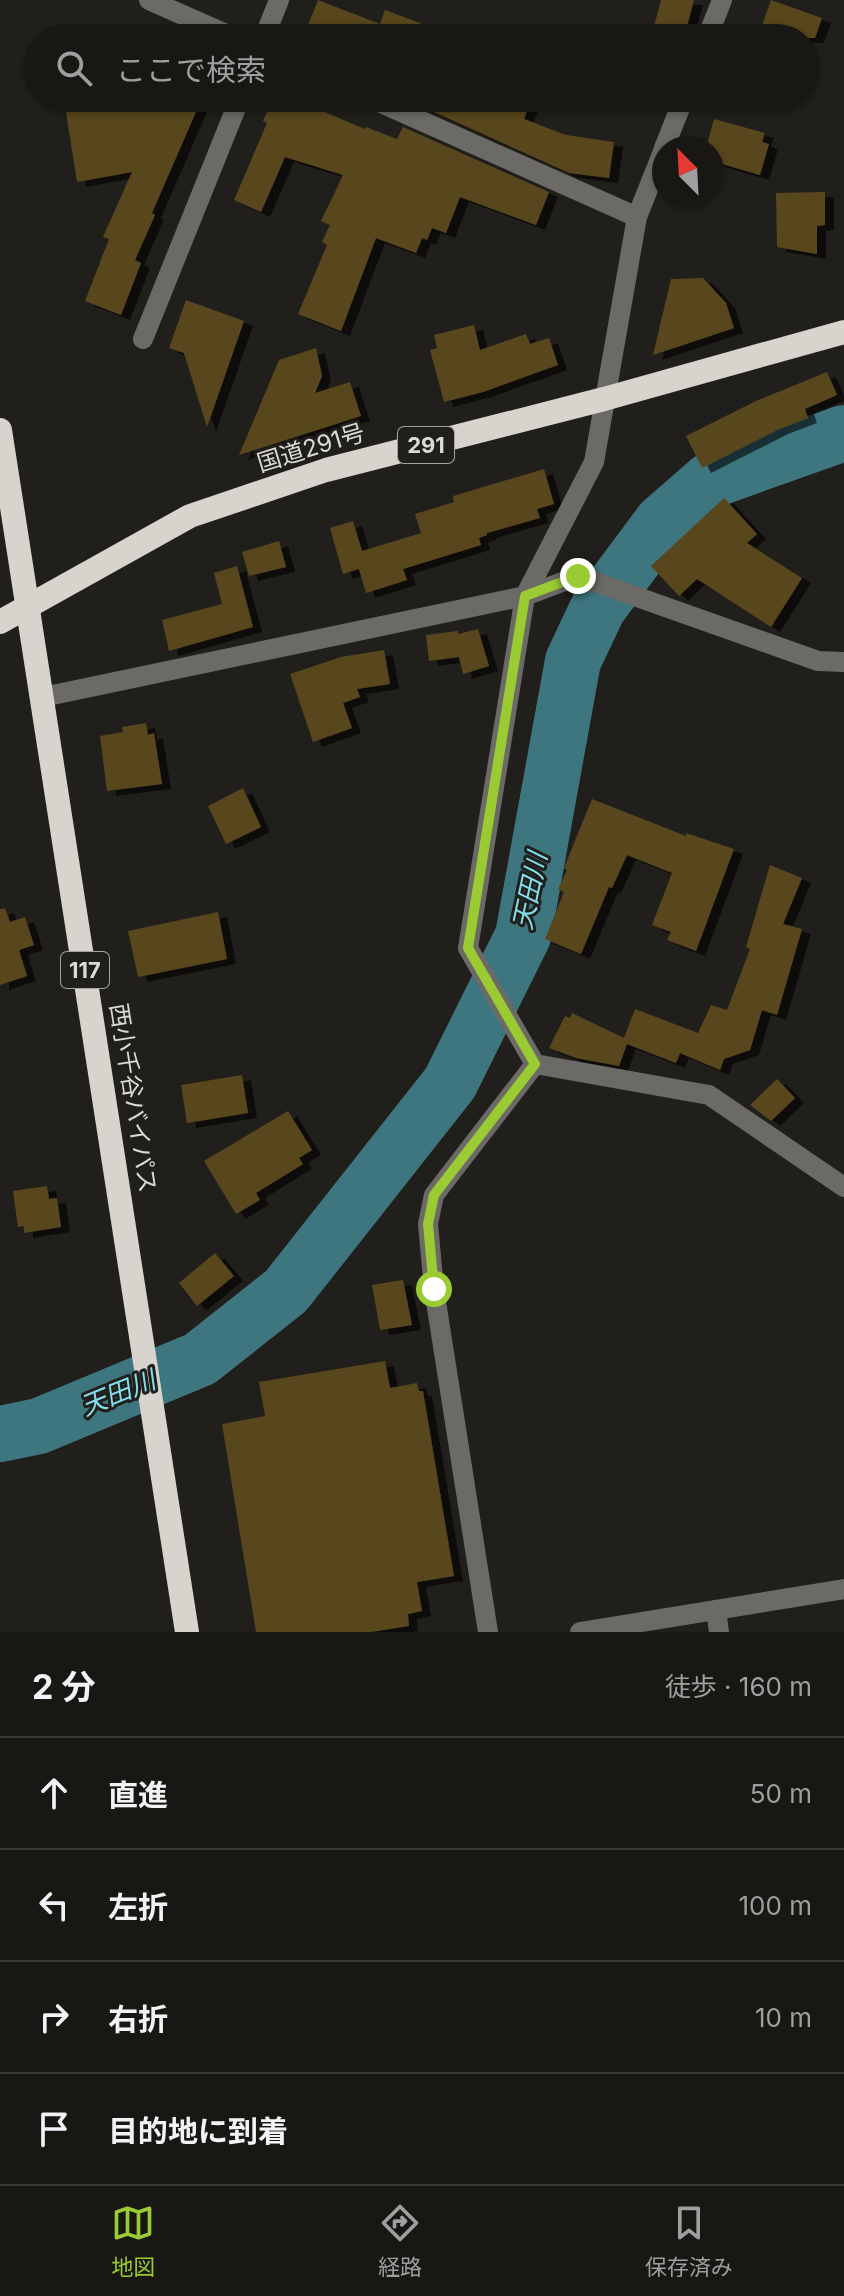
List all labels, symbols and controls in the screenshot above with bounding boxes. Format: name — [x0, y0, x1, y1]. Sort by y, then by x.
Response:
search box — [24, 24, 820, 112]
icon: search — [52, 46, 96, 90]
text: ここで検索 — [116, 52, 266, 88]
north arrow — [652, 136, 724, 208]
street label: 国道291号 — [253, 417, 368, 478]
road number: 291 — [398, 427, 454, 463]
route end — [560, 558, 596, 594]
water label: 天田川 — [506, 847, 553, 932]
road number: 117 — [61, 952, 109, 988]
street label: 西小千谷バイパス — [104, 1001, 163, 1195]
route start — [416, 1271, 452, 1307]
water label: 天田川 — [76, 1362, 163, 1422]
text: 2 分 — [32, 1666, 95, 1707]
text: 徒歩 · 160 m — [665, 1671, 812, 1702]
icon: ahead — [32, 1771, 76, 1815]
text: 直進 — [108, 1777, 168, 1813]
text: 50 m — [750, 1778, 812, 1809]
icon: left — [32, 1883, 76, 1927]
text: 左折 — [108, 1889, 168, 1925]
text: 100 m — [739, 1890, 812, 1921]
icon: right — [32, 1995, 76, 2039]
text: 右折 — [108, 2001, 168, 2037]
text: 10 m — [755, 2002, 812, 2033]
icon: arrive — [32, 2107, 76, 2151]
text: 目的地に到着 — [108, 2113, 288, 2149]
tab: 地図 — [111, 2201, 155, 2281]
tab: 経路 — [378, 2201, 422, 2281]
tab: 保存済み — [645, 2201, 733, 2281]

